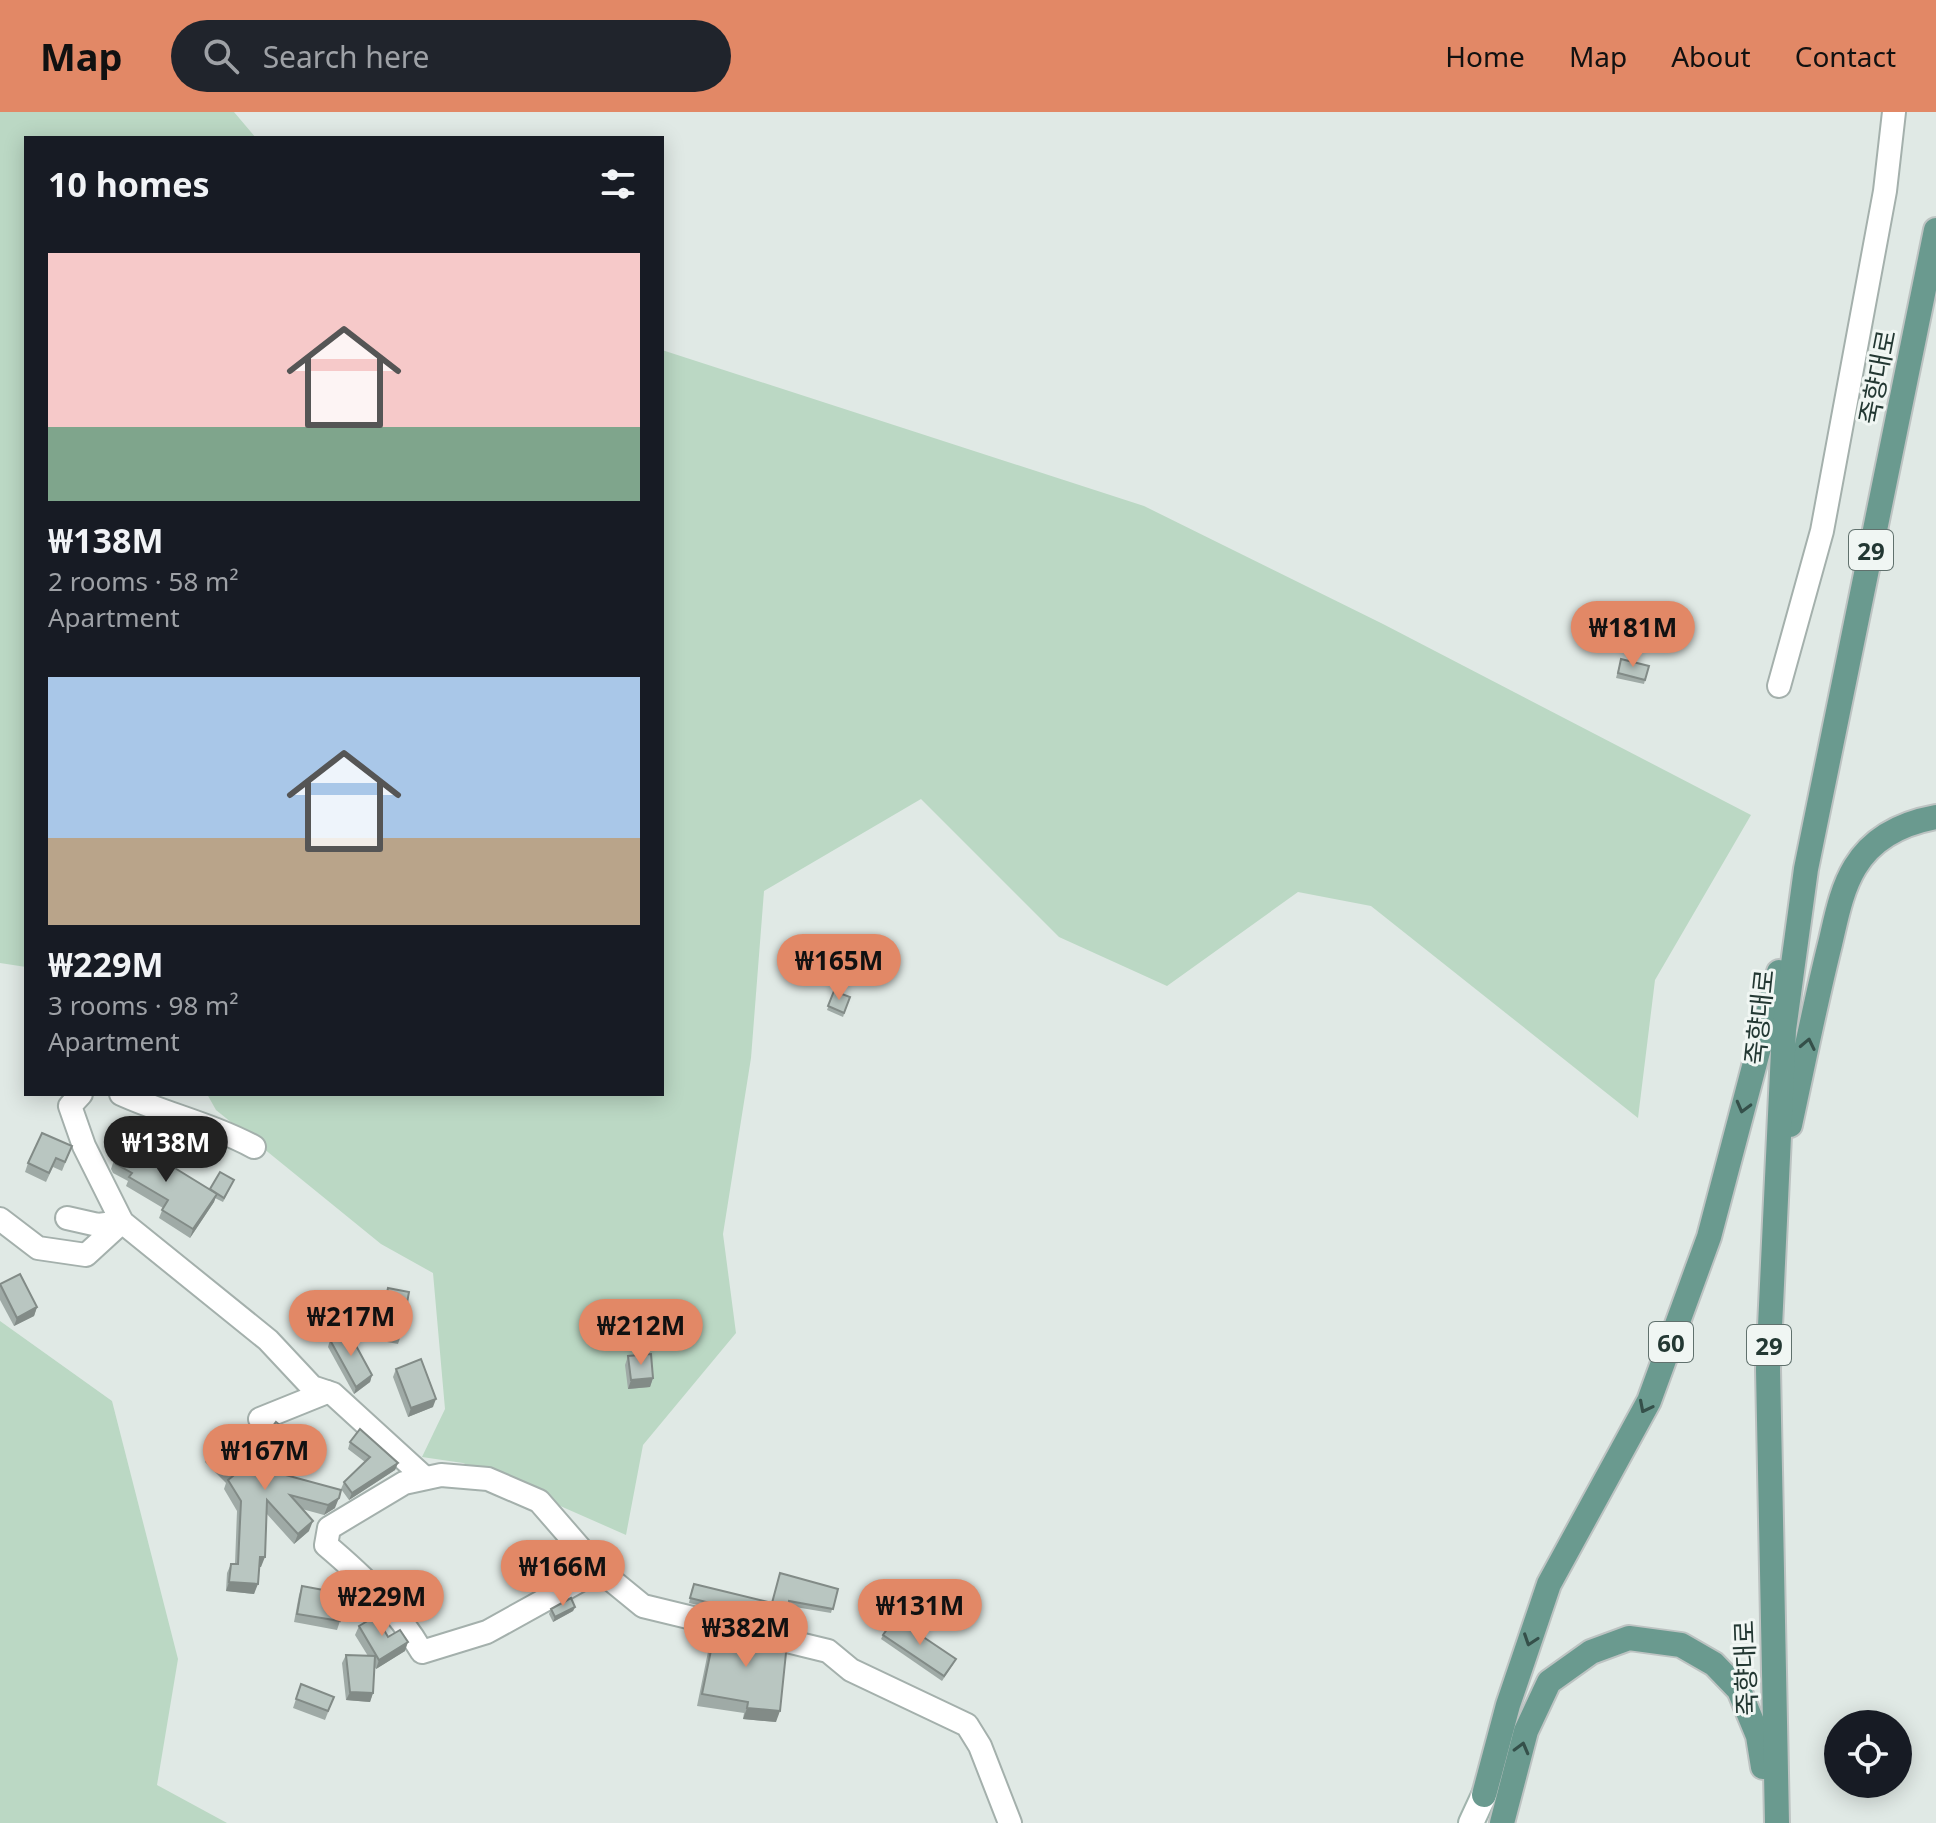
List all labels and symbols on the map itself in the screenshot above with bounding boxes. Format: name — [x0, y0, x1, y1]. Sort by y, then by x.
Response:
street label: 죽향대로 — [1850, 327, 1904, 427]
road number: 29 — [1849, 530, 1893, 570]
pin: ₩181M — [1577, 601, 1689, 669]
pin: ₩165M — [783, 934, 895, 1002]
street label: 죽향대로 — [1736, 968, 1782, 1066]
one-way arrow — [1799, 1037, 1816, 1051]
one-way arrow — [1736, 1100, 1753, 1114]
pin: ₩138M — [110, 1116, 222, 1184]
pin: ₩217M — [295, 1290, 407, 1358]
pin: ₩212M — [585, 1299, 697, 1367]
road number: 60 — [1649, 1322, 1693, 1362]
road number: 29 — [1747, 1325, 1791, 1365]
one-way arrow — [1640, 1399, 1655, 1414]
pin: ₩167M — [209, 1424, 321, 1492]
pin: ₩166M — [507, 1540, 619, 1608]
pin: ₩229M — [326, 1570, 438, 1638]
pin: ₩131M — [864, 1579, 976, 1647]
pin: ₩382M — [690, 1601, 802, 1669]
street label: 죽향대로 — [1725, 1620, 1765, 1716]
one-way arrow — [1524, 1632, 1540, 1646]
one-way arrow — [1512, 1741, 1529, 1755]

